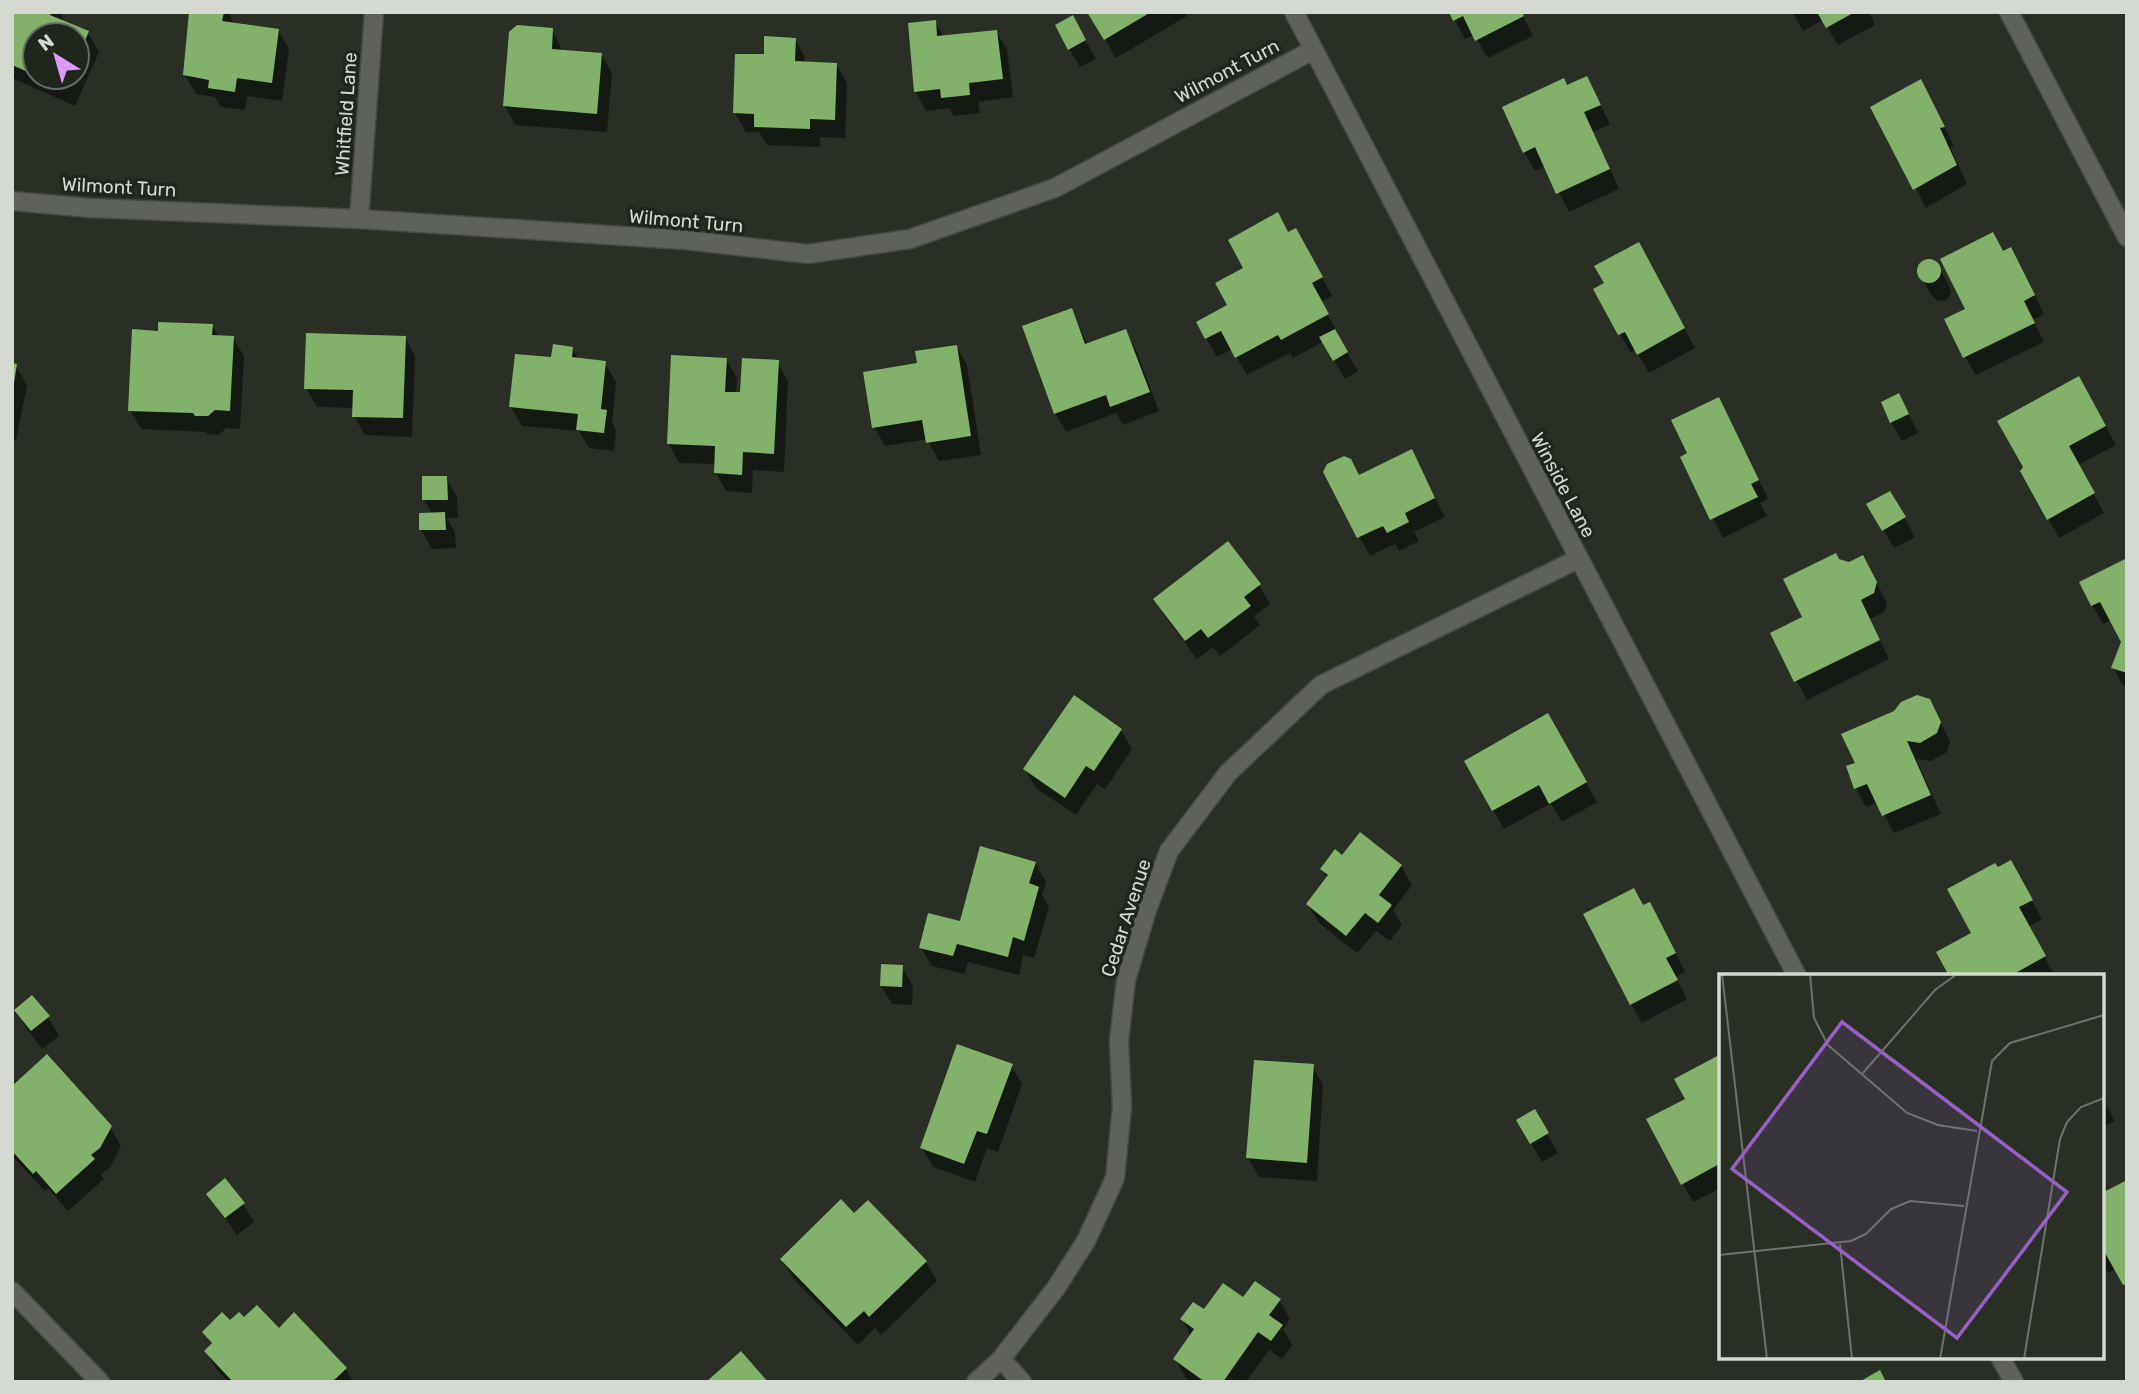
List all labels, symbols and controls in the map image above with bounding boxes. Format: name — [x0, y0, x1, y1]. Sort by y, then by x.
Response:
north arrow — [21, 21, 91, 91]
text: N — [34, 30, 58, 56]
street label: Wilmont Turn — [1171, 34, 1283, 108]
street label: Whitfield Lane — [330, 51, 362, 177]
street label: Wilmont Turn — [61, 173, 177, 201]
street label: Wilmont Turn — [628, 205, 744, 237]
street label: Winside Lane — [1526, 429, 1600, 541]
street label: Cedar Avenue — [1096, 856, 1156, 980]
inset map — [1719, 974, 2104, 1359]

